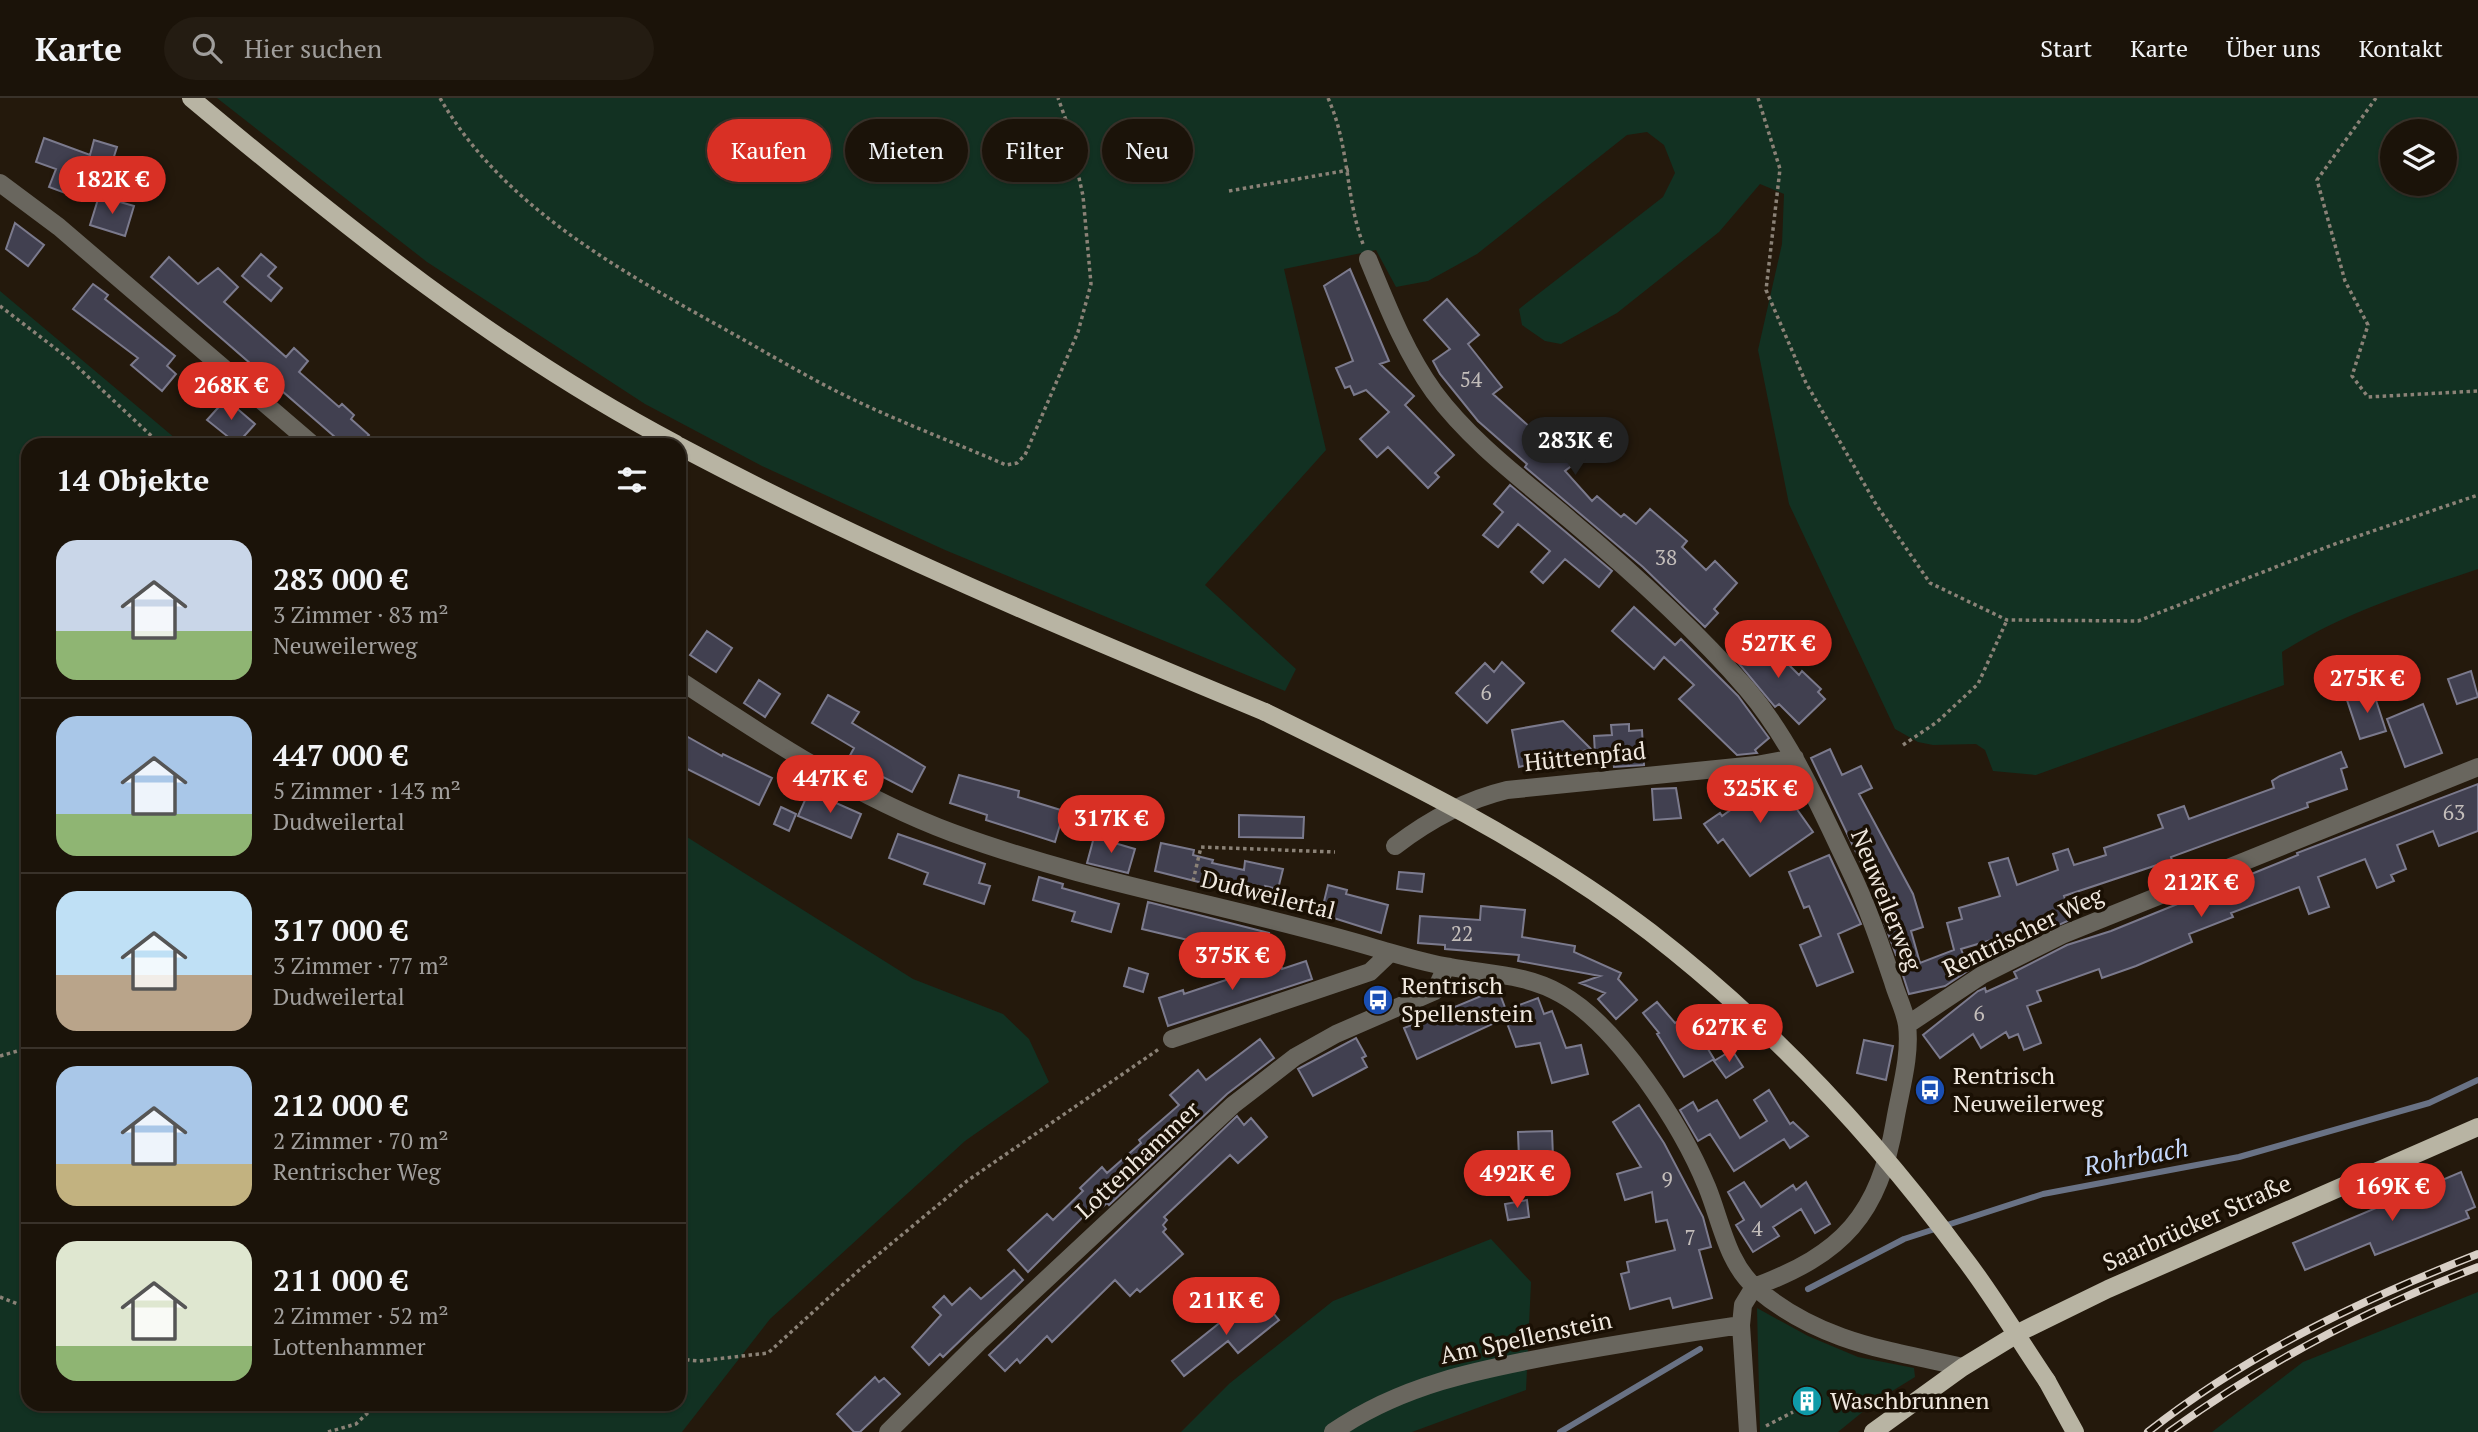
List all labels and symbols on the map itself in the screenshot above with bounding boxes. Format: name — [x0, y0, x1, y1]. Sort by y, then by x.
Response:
pin: 182K € — [55, 156, 169, 216]
pin: 268K € — [174, 362, 288, 422]
house number: 54 — [1460, 365, 1483, 393]
pin: 283K € — [1518, 418, 1632, 477]
house number: 38 — [1655, 543, 1677, 571]
pin: 527K € — [1721, 620, 1835, 680]
pin: 275K € — [2310, 656, 2424, 715]
house number: 6 — [1480, 678, 1492, 706]
street label: Hüttenpfad — [1522, 734, 1648, 778]
pin: 447K € — [773, 756, 887, 815]
pin: 325K € — [1703, 766, 1817, 825]
pin: 317K € — [1054, 796, 1168, 855]
house number: 63 — [2443, 798, 2465, 826]
street label: Neuweilerweg — [1844, 824, 1930, 976]
pin: 212K € — [2144, 860, 2258, 919]
street label: Dudweilertal — [1198, 862, 1339, 926]
street label: Rentrischer Weg — [1937, 878, 2108, 984]
house number: 22 — [1451, 919, 1473, 947]
pin: 375K € — [1175, 932, 1289, 992]
place label: Rentrisch Spellenstein — [1401, 969, 1533, 1029]
bus stop icon: Rentrisch Spellenstein — [1361, 983, 1395, 1017]
house number: 6 — [1973, 999, 1985, 1027]
pin: 627K € — [1672, 1004, 1786, 1064]
place label: Rentrisch Neuweilerweg — [1953, 1059, 2104, 1119]
bus stop icon: Rentrisch Neuweilerweg — [1913, 1073, 1947, 1107]
street label: Lottenhammer — [1068, 1093, 1207, 1225]
water label: Rohrbach — [2079, 1129, 2191, 1183]
pin: 492K € — [1460, 1150, 1574, 1210]
pin: 169K € — [2335, 1164, 2449, 1223]
house number: 9 — [1661, 1165, 1673, 1193]
street label: Saarbrücker Straße — [2097, 1166, 2296, 1278]
house number: 4 — [1751, 1214, 1763, 1242]
house number: 7 — [1684, 1223, 1696, 1251]
pin: 211K € — [1169, 1278, 1283, 1337]
street label: Am Spellenstein — [1437, 1303, 1615, 1371]
building icon: Waschbrunnen — [1790, 1384, 1824, 1418]
place label: Waschbrunnen — [1830, 1384, 1990, 1416]

